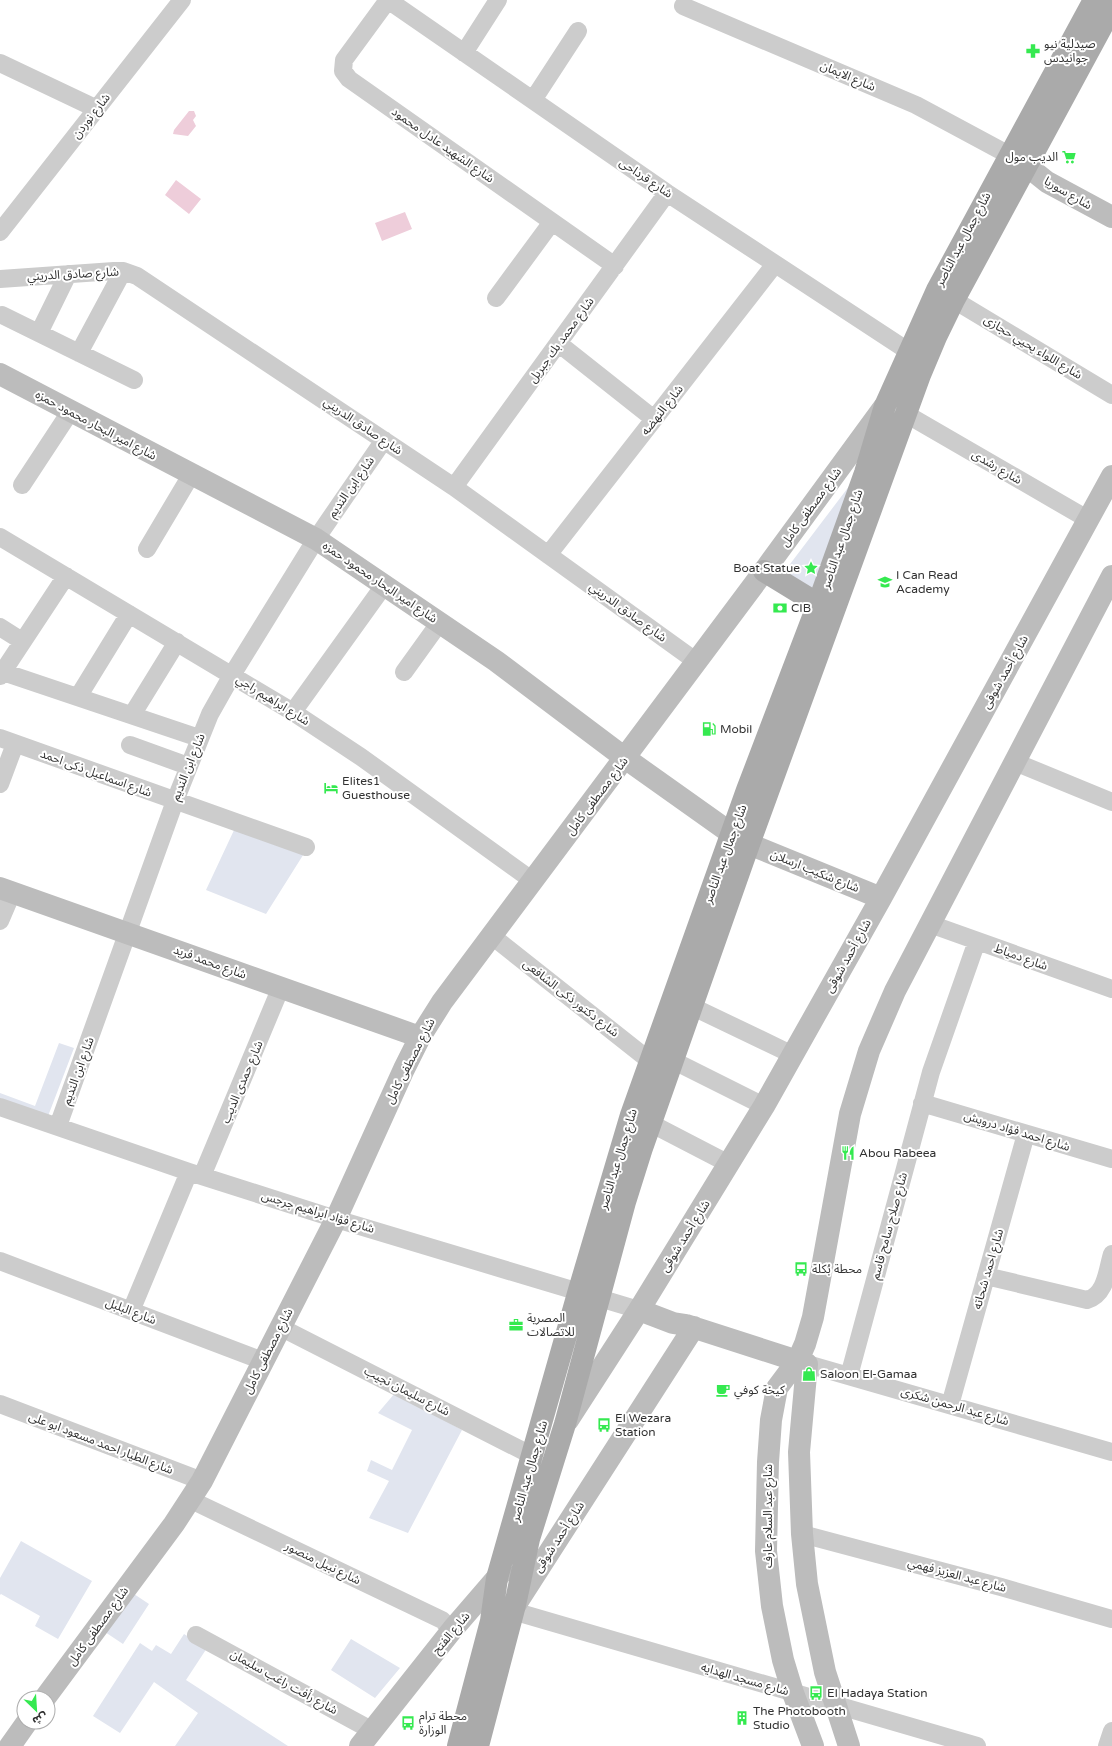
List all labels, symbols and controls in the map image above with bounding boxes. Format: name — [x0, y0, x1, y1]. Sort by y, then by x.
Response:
place label: صيدلية نيو جوانيدس — [1044, 37, 1096, 65]
pharmacy icon: صيدلية نيو جوانيدس — [1025, 43, 1041, 59]
street label: شارع الايمان — [818, 58, 878, 96]
street label: شارع نوردن — [69, 91, 115, 143]
street label: شارع الشهيد عادل محمود — [388, 104, 497, 187]
supermarket icon: الديب مول — [1061, 149, 1077, 165]
place label: الديب مول — [1006, 150, 1058, 164]
street label: شارع قرداحى — [616, 155, 675, 202]
street label: شارع سوريا — [1041, 174, 1094, 214]
street label: شارع جمال عبد الناصر — [932, 190, 995, 290]
street label: شارع صادق الدريني — [27, 265, 119, 286]
street label: شارع محمد بك جبريل — [525, 295, 598, 387]
street label: شارع اللواء يحيي حجازى — [980, 312, 1085, 384]
street label: شارع النهضه — [638, 382, 688, 439]
street label: شارع امير البحار محمود حمزه — [32, 387, 159, 465]
street label: شارع صادق الدريني — [319, 394, 405, 460]
street label: شارع رشدى — [968, 447, 1025, 489]
street label: شارع ابن النديم — [325, 454, 379, 521]
street label: شارع مصطفى كامل — [778, 465, 846, 550]
street label: شارع جمال عبد الناصر — [818, 487, 867, 592]
street label: شارع امير البحار محمود حمزه — [319, 538, 440, 627]
place icon: Boat Statue — [803, 560, 819, 576]
place label: Boat Statue — [733, 561, 800, 575]
place label: I Can Read Academy — [896, 568, 958, 596]
school or university icon: I Can Read Academy — [877, 574, 893, 590]
street label: شارع صادق الدريني — [585, 579, 669, 647]
bank icon: CIB — [772, 600, 788, 616]
place label: CIB — [791, 601, 811, 615]
street label: شارع أحمد شوقى — [979, 632, 1033, 712]
street label: شارع ابراهيم راجي — [232, 672, 312, 731]
fuel station icon: Mobil — [701, 721, 717, 737]
place label: Mobil — [720, 722, 752, 736]
street label: شارع ابن النديم — [168, 731, 210, 803]
street label: شارع اسماعيل ذكى احمد — [38, 746, 154, 802]
street label: شارع مصطفى كامل — [563, 754, 633, 839]
place label: Elites1 Guesthouse — [342, 774, 410, 802]
hotel icon: Elites1 Guesthouse — [323, 780, 339, 796]
street label: شارع جمال عبد الناصر — [700, 803, 751, 907]
street label: شارع شكيب ارسلان — [768, 847, 861, 897]
street label: شارع أحمد شوقى — [822, 916, 876, 996]
street label: شارع دمياط — [992, 941, 1050, 975]
street label: شارع محمد فريد — [171, 942, 248, 984]
street label: شارع دكتور ذكى الشافعى — [519, 956, 622, 1041]
street label: شارع مصطفى كامل — [382, 1016, 439, 1107]
street label: شارع ابن النديم — [59, 1035, 99, 1108]
street label: شارع حمدى الديب — [218, 1039, 268, 1126]
street label: شارع جمال عبد الناصر — [596, 1107, 642, 1212]
street label: شارع احمد فؤاد درويش — [962, 1108, 1072, 1156]
restaurant icon: Abou Rabeea — [840, 1145, 856, 1161]
place label: Abou Rabeea — [859, 1146, 936, 1160]
street label: شارع صلاح سامح قاسم — [868, 1171, 912, 1282]
street label: شارع فؤاد ابراهيم جرجس — [259, 1188, 376, 1238]
street label: شارع أحمد شوقى — [657, 1197, 714, 1276]
street label: شارع احمد شحاته — [970, 1227, 1008, 1311]
bus stop icon: محطة بُكلة — [793, 1261, 809, 1277]
place label: محطة بُكلة — [812, 1262, 862, 1276]
street label: شارع البلبل — [103, 1295, 158, 1329]
street label: شارع مصطفى كامل — [240, 1306, 297, 1397]
place label: المصرية للاتصالات — [527, 1311, 575, 1339]
office icon: المصرية للاتصالات — [508, 1317, 524, 1333]
street label: شارع سليمان نجيب — [361, 1363, 452, 1420]
shop icon: Saloon El-Gamaa — [801, 1366, 817, 1382]
place label: Saloon El-Gamaa — [820, 1367, 917, 1381]
cafe icon: كيخة كوفي — [715, 1382, 731, 1398]
place label: كيخة كوفي — [734, 1383, 786, 1400]
street label: شارع عبد الرحمن شكرى — [899, 1384, 1011, 1430]
street label: شارع الطيار احمد مسعود ابو على — [26, 1409, 175, 1479]
place label: El Wezara Station — [615, 1411, 671, 1439]
bus stop icon: El Wezara Station — [596, 1417, 612, 1433]
street label: شارع جمال عبد الناصر — [508, 1419, 552, 1525]
street label: شارع عبد السلام عارف — [761, 1464, 777, 1568]
street label: شارع أحمد شوقى — [530, 1498, 589, 1576]
street label: شارع نبيل منصور — [281, 1538, 363, 1589]
street label: شارع عبد العزيز فهمي — [905, 1555, 1008, 1598]
street label: شارع مصطفى كامل — [65, 1584, 133, 1669]
street label: شارع الفتح — [429, 1609, 474, 1658]
street label: شارع رأفت راغب سليمان — [227, 1646, 340, 1719]
street label: شارع مسجد الهدايه — [699, 1660, 791, 1700]
bus stop icon: El Hadaya Station — [808, 1685, 824, 1701]
place label: El Hadaya Station — [827, 1686, 928, 1700]
north arrow — [16, 1690, 56, 1730]
place label: The Photobooth Studio — [753, 1704, 846, 1732]
place label: محطة ترام الوزارة — [419, 1709, 467, 1737]
text: ش — [30, 1710, 50, 1728]
building icon: The Photobooth Studio — [734, 1710, 750, 1726]
bus stop icon: محطة ترام الوزارة — [400, 1715, 416, 1731]

